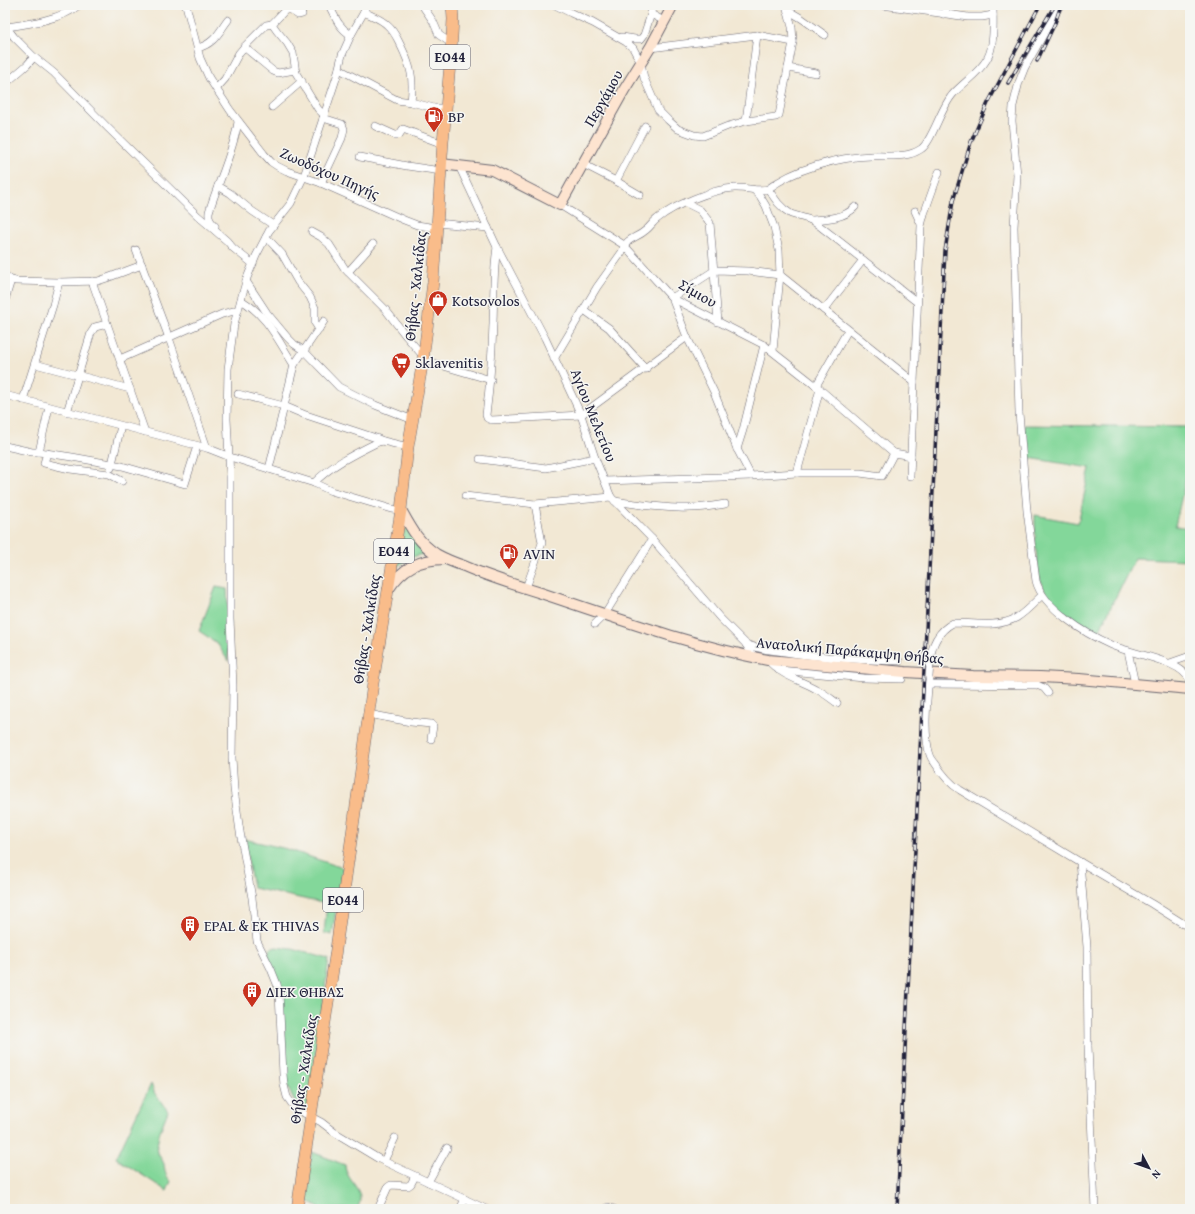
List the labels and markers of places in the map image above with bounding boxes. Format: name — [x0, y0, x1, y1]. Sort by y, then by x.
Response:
fuel station icon: BP — [423, 105, 445, 133]
place label: BP — [448, 106, 465, 127]
shop icon: Kotsovolos — [427, 289, 449, 317]
place label: Kotsovolos — [452, 290, 520, 311]
supermarket icon: Sklavenitis — [390, 351, 412, 379]
place label: Sklavenitis — [415, 352, 483, 373]
fuel station icon: AVIN — [498, 542, 520, 570]
place label: AVIN — [523, 543, 555, 564]
building icon: EPAL & EK THIVAS — [179, 914, 201, 942]
place label: EPAL & EK THIVAS — [204, 915, 319, 936]
building icon: ΔΙΕΚ ΘΗΒΑΣ — [241, 980, 263, 1008]
place label: ΔΙΕΚ ΘΗΒΑΣ — [266, 981, 344, 1002]

